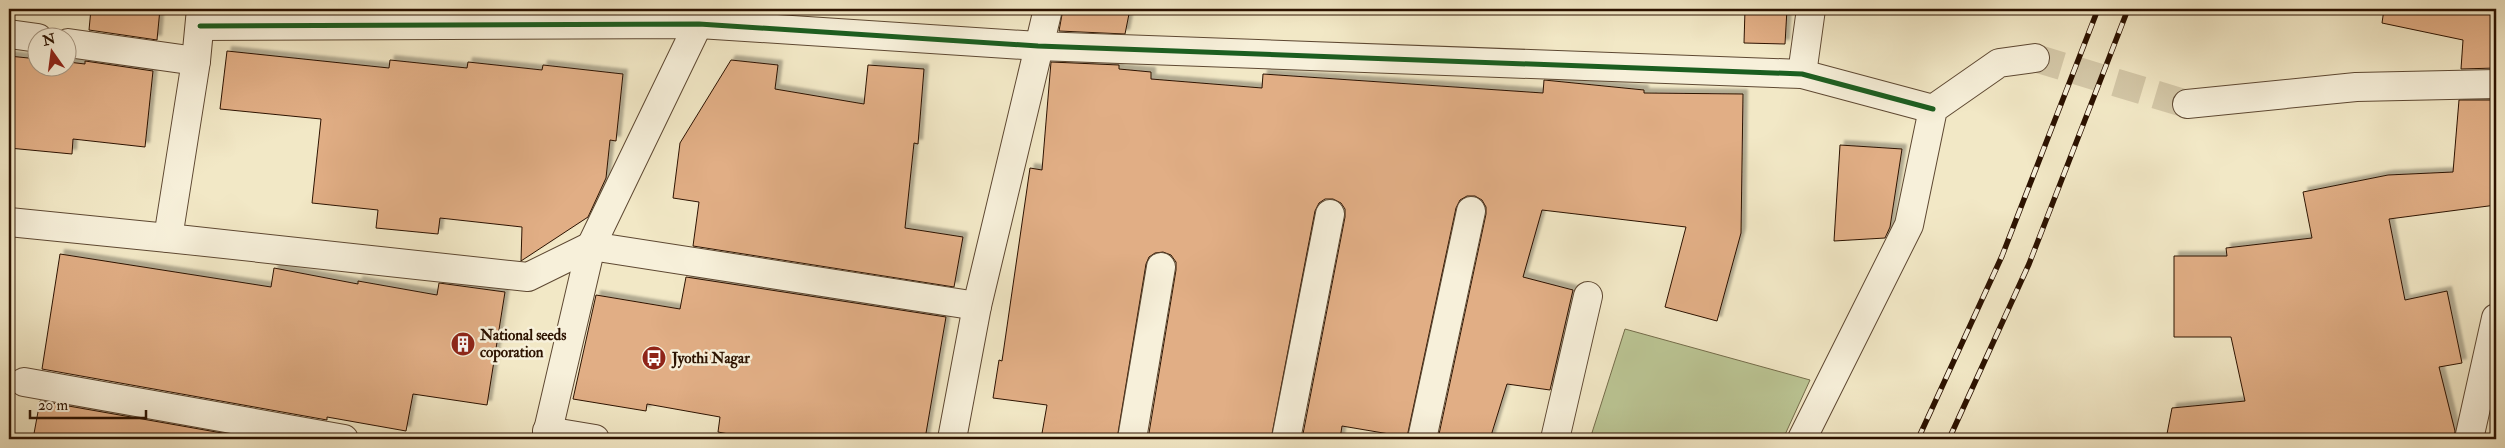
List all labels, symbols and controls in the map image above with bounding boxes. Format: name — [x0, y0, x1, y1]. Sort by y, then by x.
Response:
north arrow — [28, 28, 78, 78]
text: N — [40, 30, 58, 50]
place label: National seeds coporation — [479, 326, 566, 363]
building icon: National seeds coporation — [450, 331, 476, 357]
bus stop icon: Jyothi Nagar — [641, 345, 667, 371]
place label: Jyothi Nagar — [671, 349, 750, 369]
scale bar — [30, 388, 146, 420]
text: 20 m — [38, 396, 68, 415]

